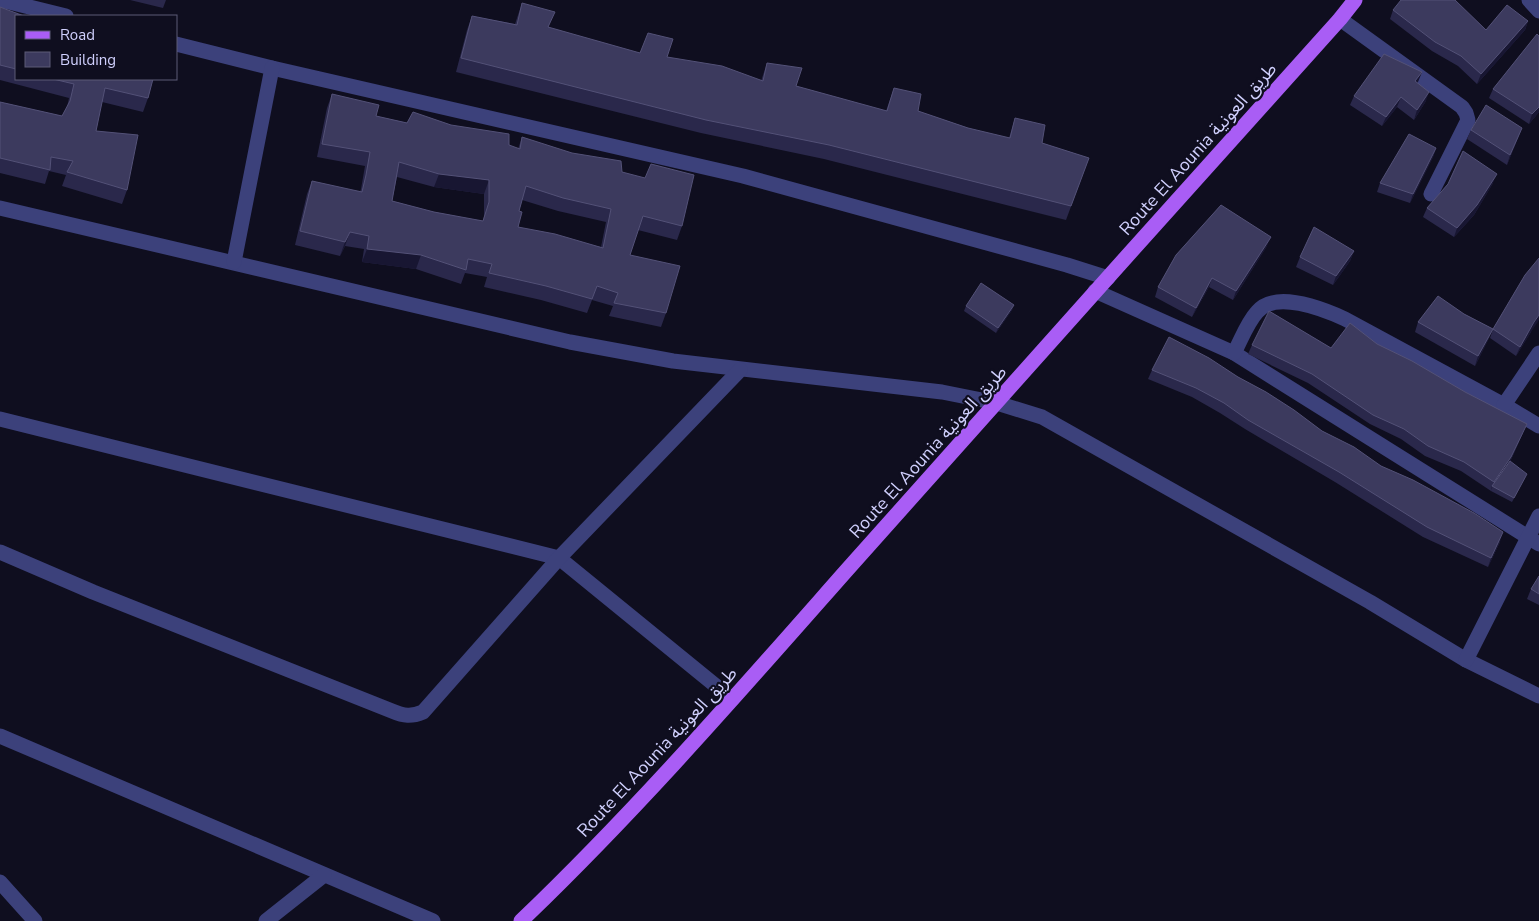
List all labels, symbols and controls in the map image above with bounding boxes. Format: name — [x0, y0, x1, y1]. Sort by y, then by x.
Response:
legend — [15, 15, 178, 80]
text: Road — [60, 25, 95, 45]
text: Building — [60, 50, 116, 70]
street label: Route El Aounia طريق العونية — [1114, 57, 1282, 241]
street label: Route El Aounia طريق العونية — [844, 360, 1012, 544]
street label: Route El Aounia طريق العونية — [572, 662, 742, 842]

